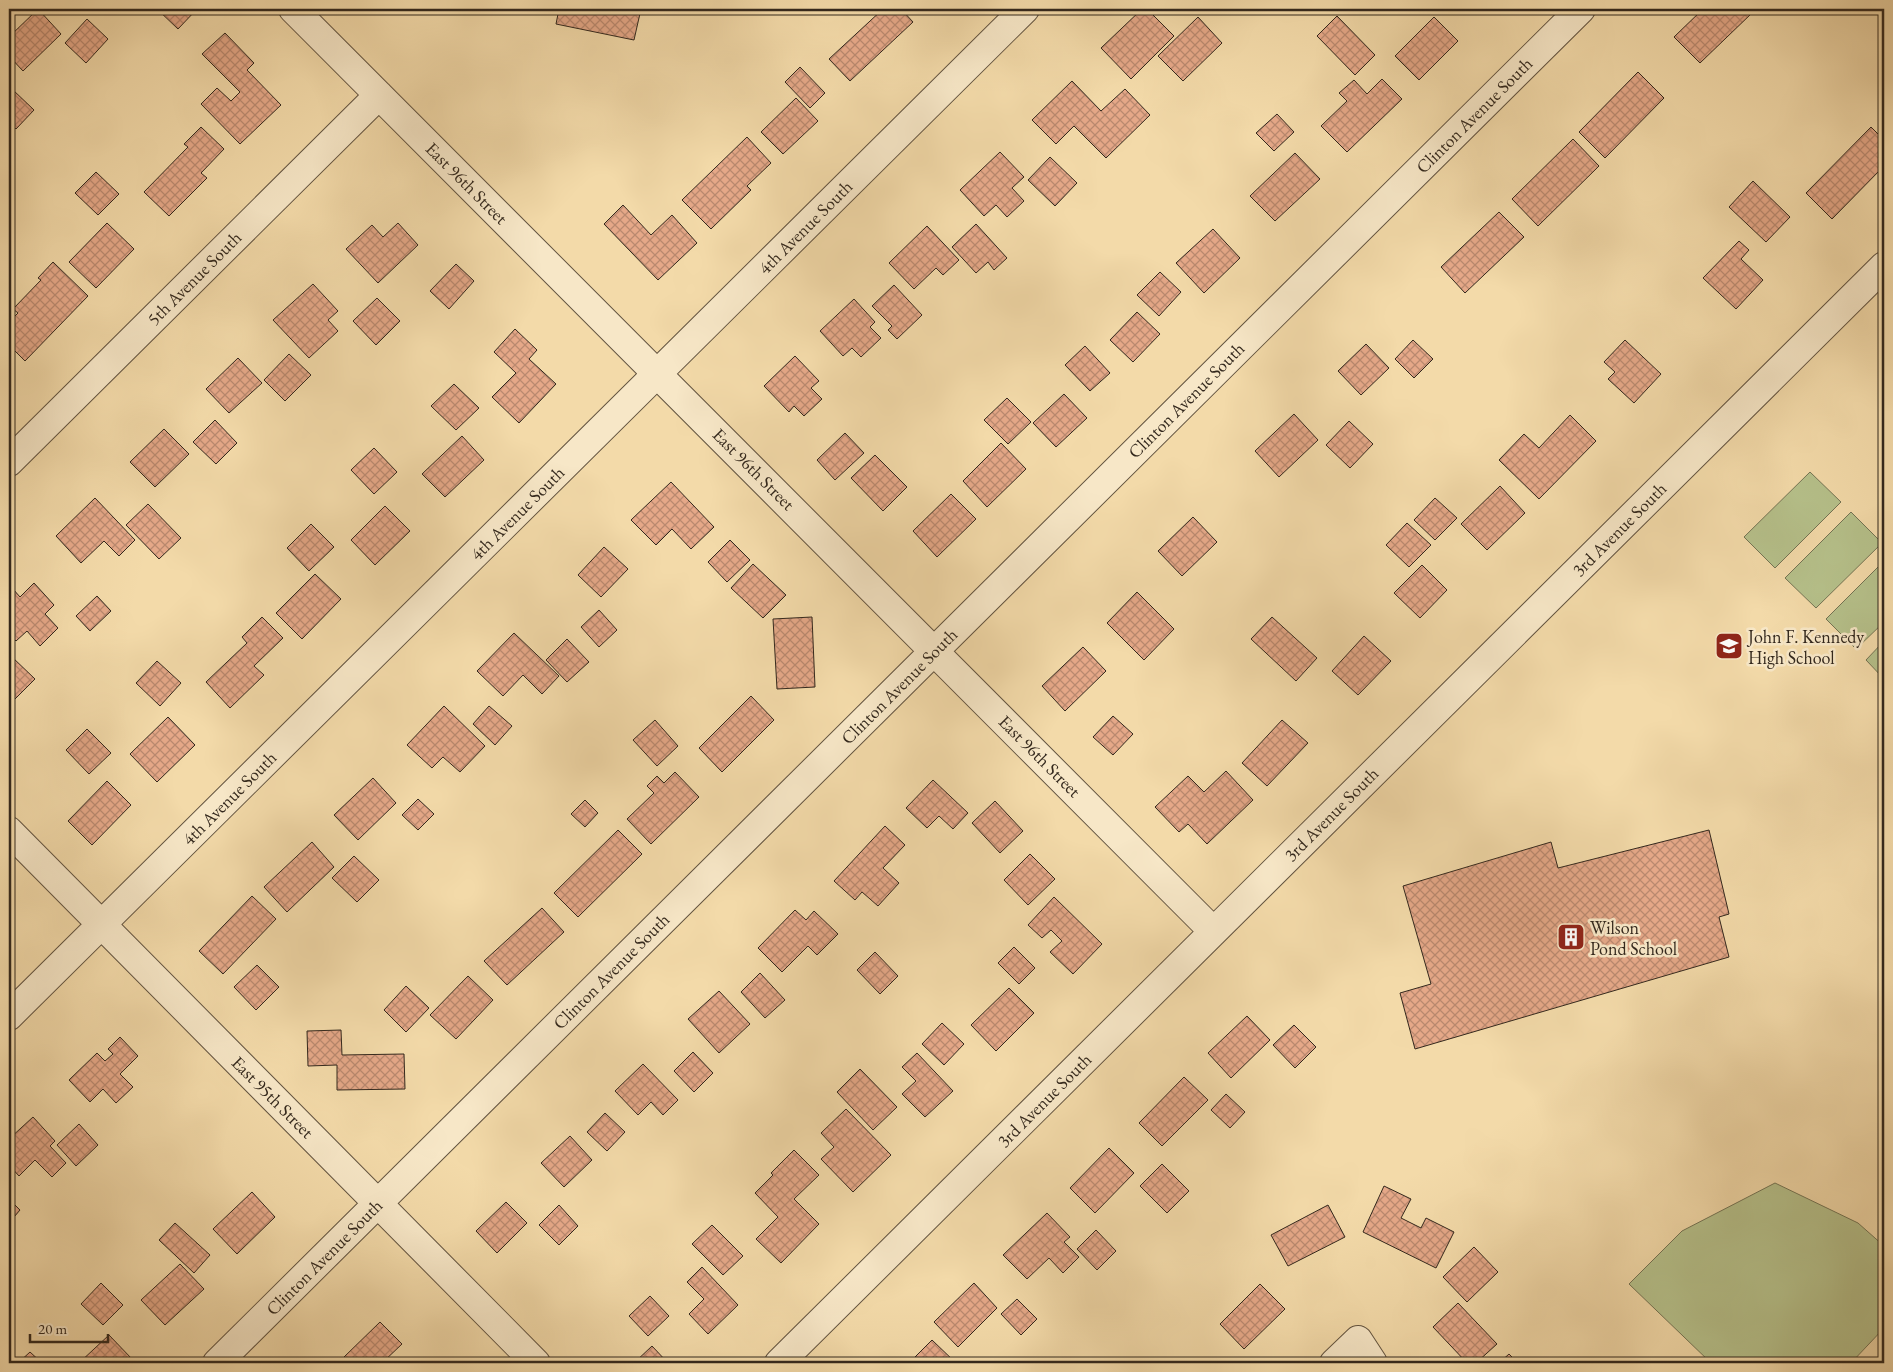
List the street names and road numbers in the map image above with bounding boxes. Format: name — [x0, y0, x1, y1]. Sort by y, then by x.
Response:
street label: Clinton Avenue South — [1411, 52, 1537, 178]
street label: East 96th Street — [421, 137, 513, 229]
street label: 4th Avenue South — [753, 175, 857, 279]
street label: 5th Avenue South — [142, 226, 246, 330]
street label: Clinton Avenue South — [1123, 337, 1249, 463]
street label: East 96th Street — [708, 423, 800, 515]
street label: 4th Avenue South — [465, 461, 569, 565]
street label: 3rd Avenue South — [1567, 477, 1671, 581]
street label: Clinton Avenue South — [836, 623, 962, 749]
street label: East 96th Street — [994, 710, 1086, 802]
street label: 4th Avenue South — [177, 746, 281, 850]
street label: 3rd Avenue South — [1279, 762, 1383, 866]
street label: Clinton Avenue South — [548, 908, 674, 1034]
street label: 3rd Avenue South — [992, 1048, 1096, 1152]
street label: East 95th Street — [227, 1051, 319, 1143]
street label: Clinton Avenue South — [261, 1194, 387, 1320]

